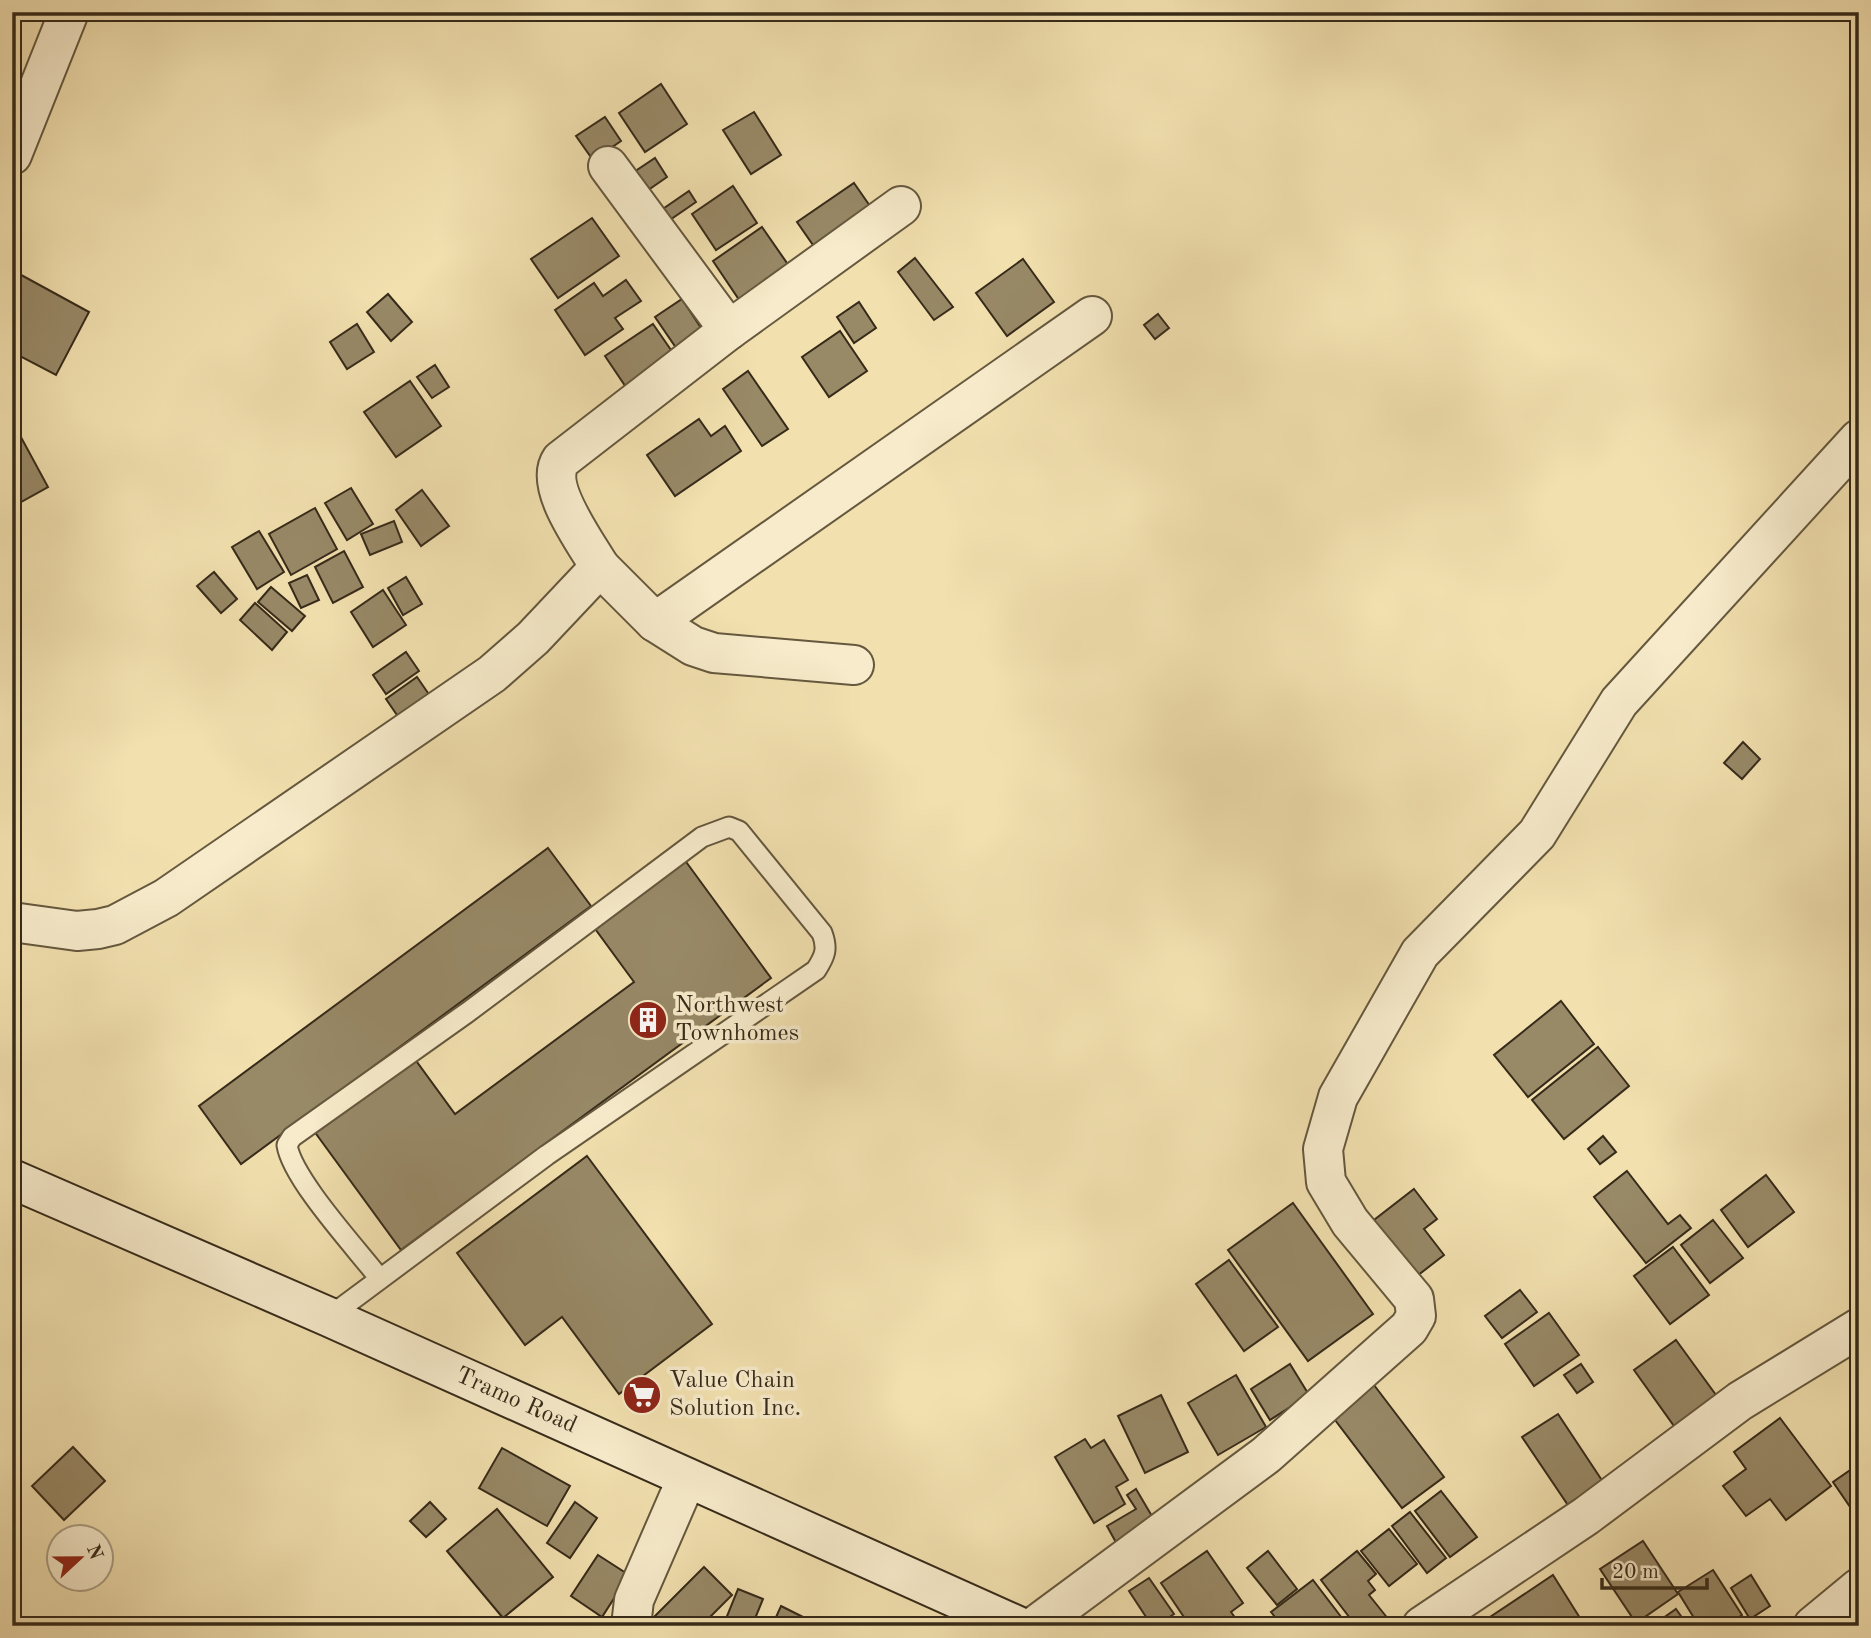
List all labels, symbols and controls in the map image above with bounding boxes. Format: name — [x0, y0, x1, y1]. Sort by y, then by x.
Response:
place label: Northwest Townhomes — [675, 994, 799, 1046]
building icon: Northwest Townhomes — [627, 999, 669, 1041]
street label: Tramo Road — [452, 1364, 580, 1438]
place label: Value Chain Solution Inc. — [669, 1369, 801, 1421]
supermarket icon: Value Chain Solution Inc. — [621, 1374, 663, 1416]
north arrow — [46, 1522, 116, 1592]
text: N — [82, 1542, 105, 1563]
scale bar — [1602, 1547, 1706, 1591]
text: 20 m — [1612, 1562, 1659, 1583]

